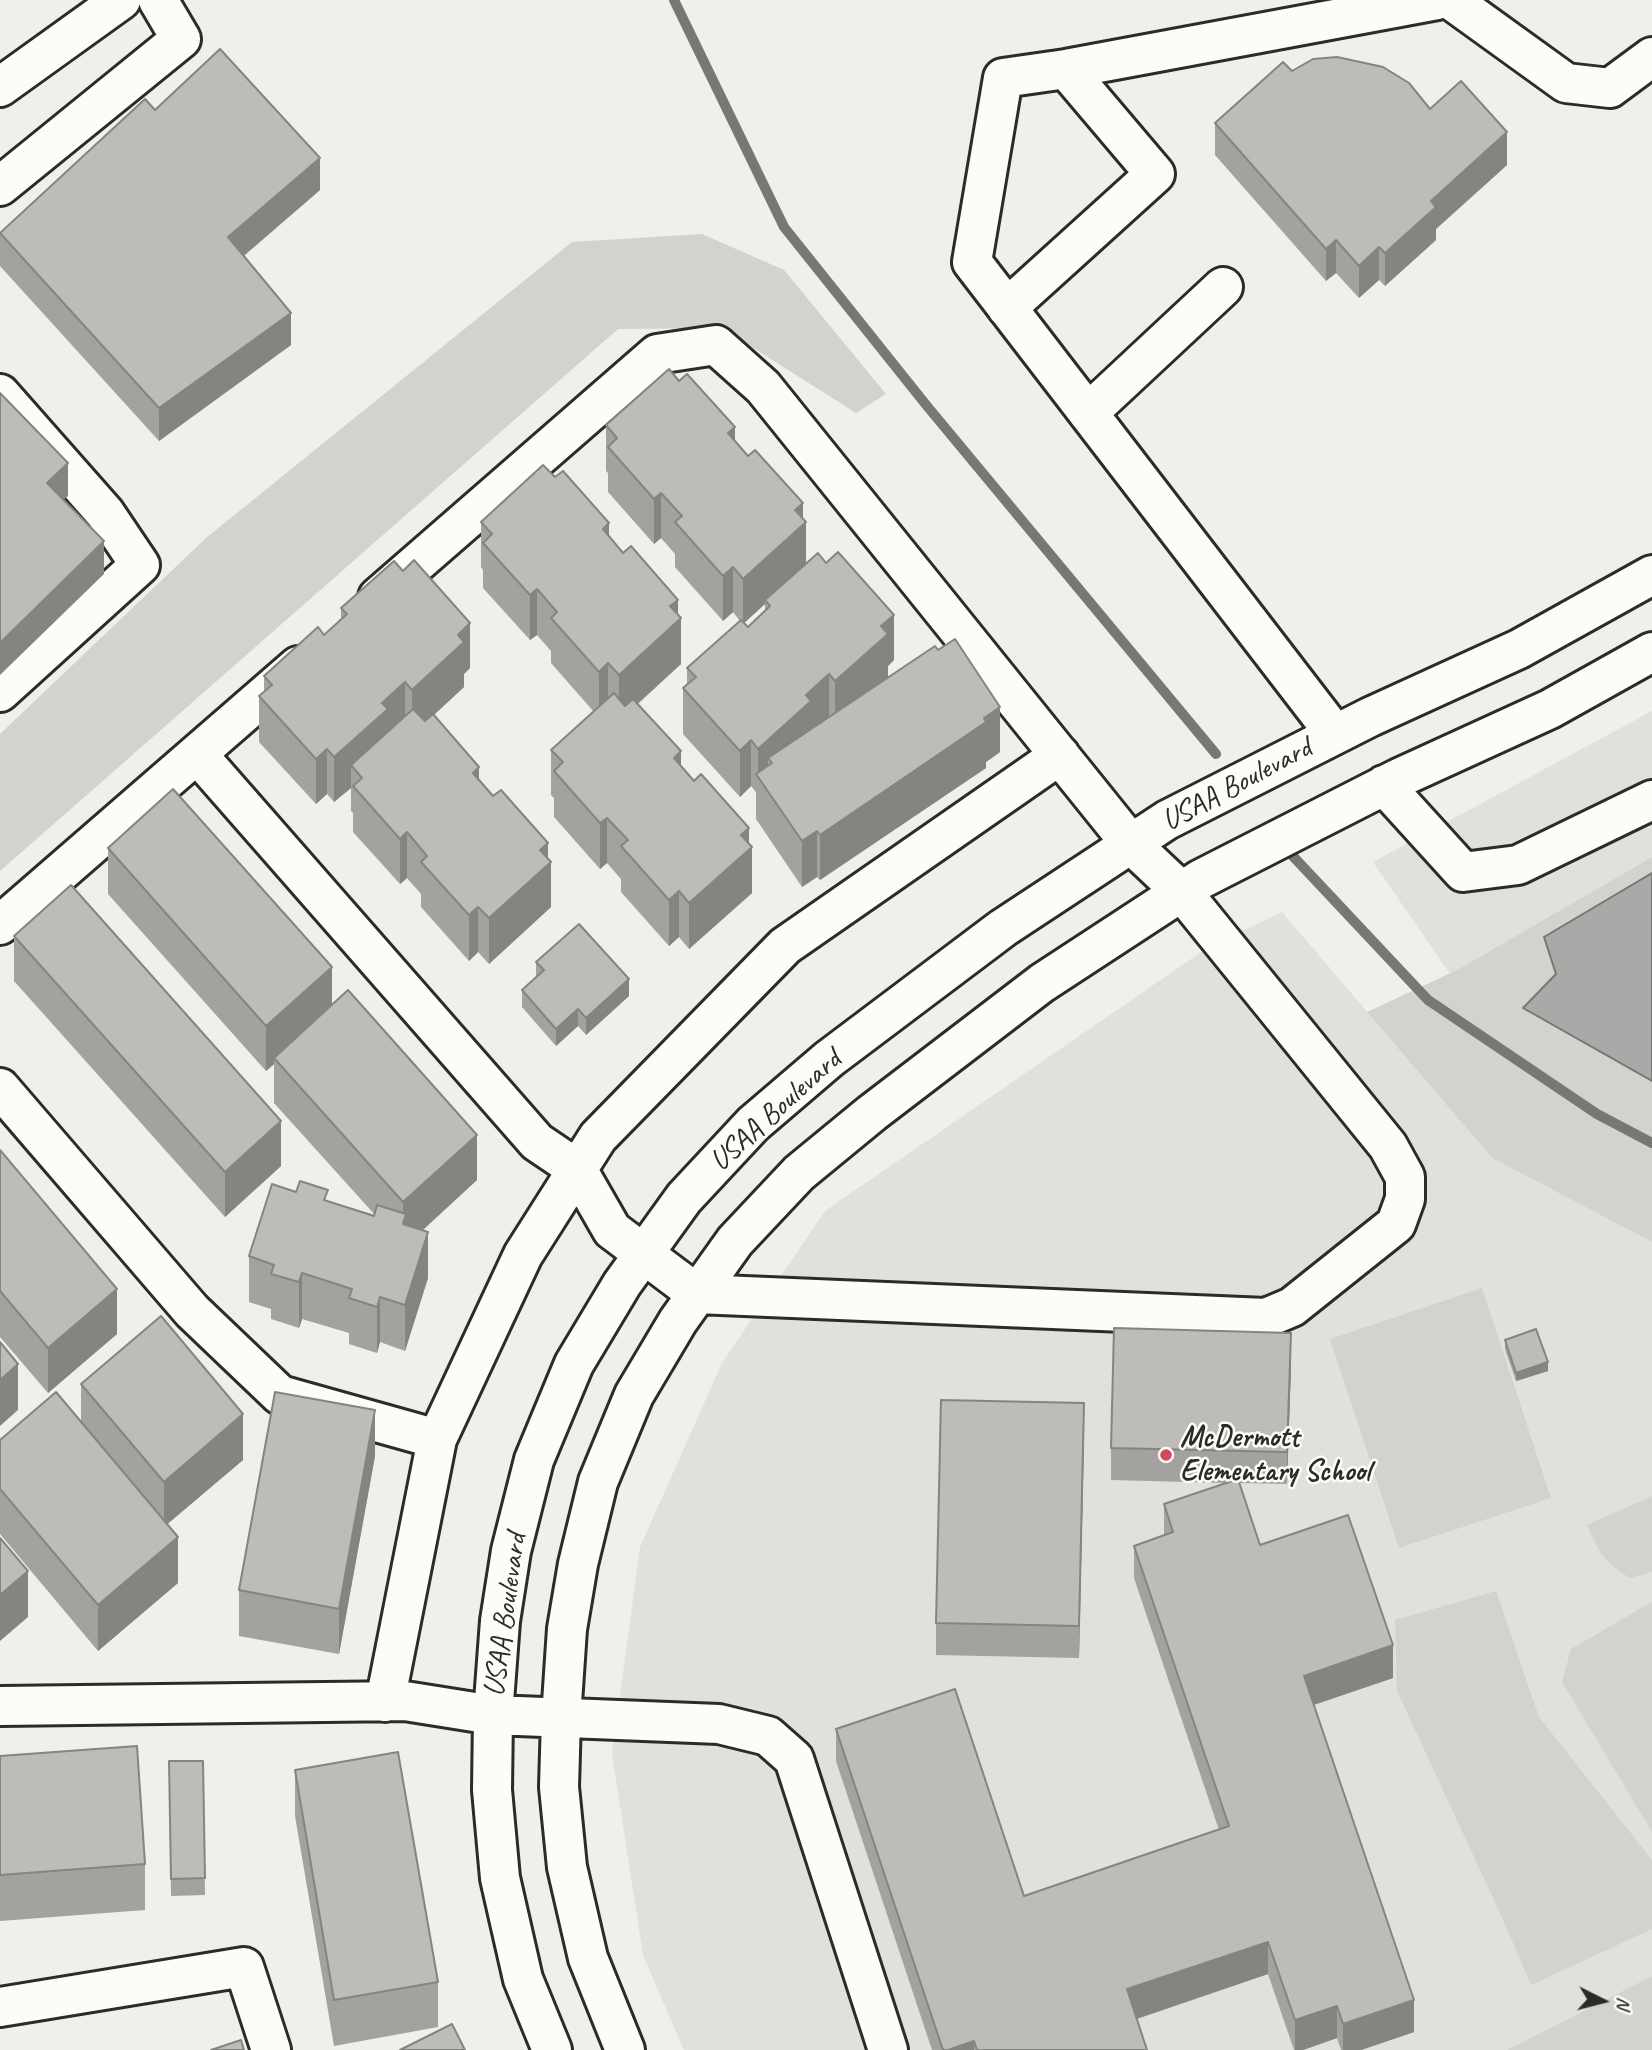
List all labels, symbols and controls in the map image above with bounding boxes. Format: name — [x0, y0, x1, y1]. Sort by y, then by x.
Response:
street label: USAA Boulevard — [1156, 731, 1318, 839]
street label: USAA Boulevard — [703, 1043, 849, 1179]
place label: McDermott Elementary School — [1180, 1420, 1370, 1490]
marker: McDermott Elementary School — [1158, 1447, 1174, 1463]
street label: USAA Boulevard — [477, 1531, 535, 1699]
north arrow — [1568, 1966, 1638, 2036]
text: N — [1611, 1996, 1636, 2010]

